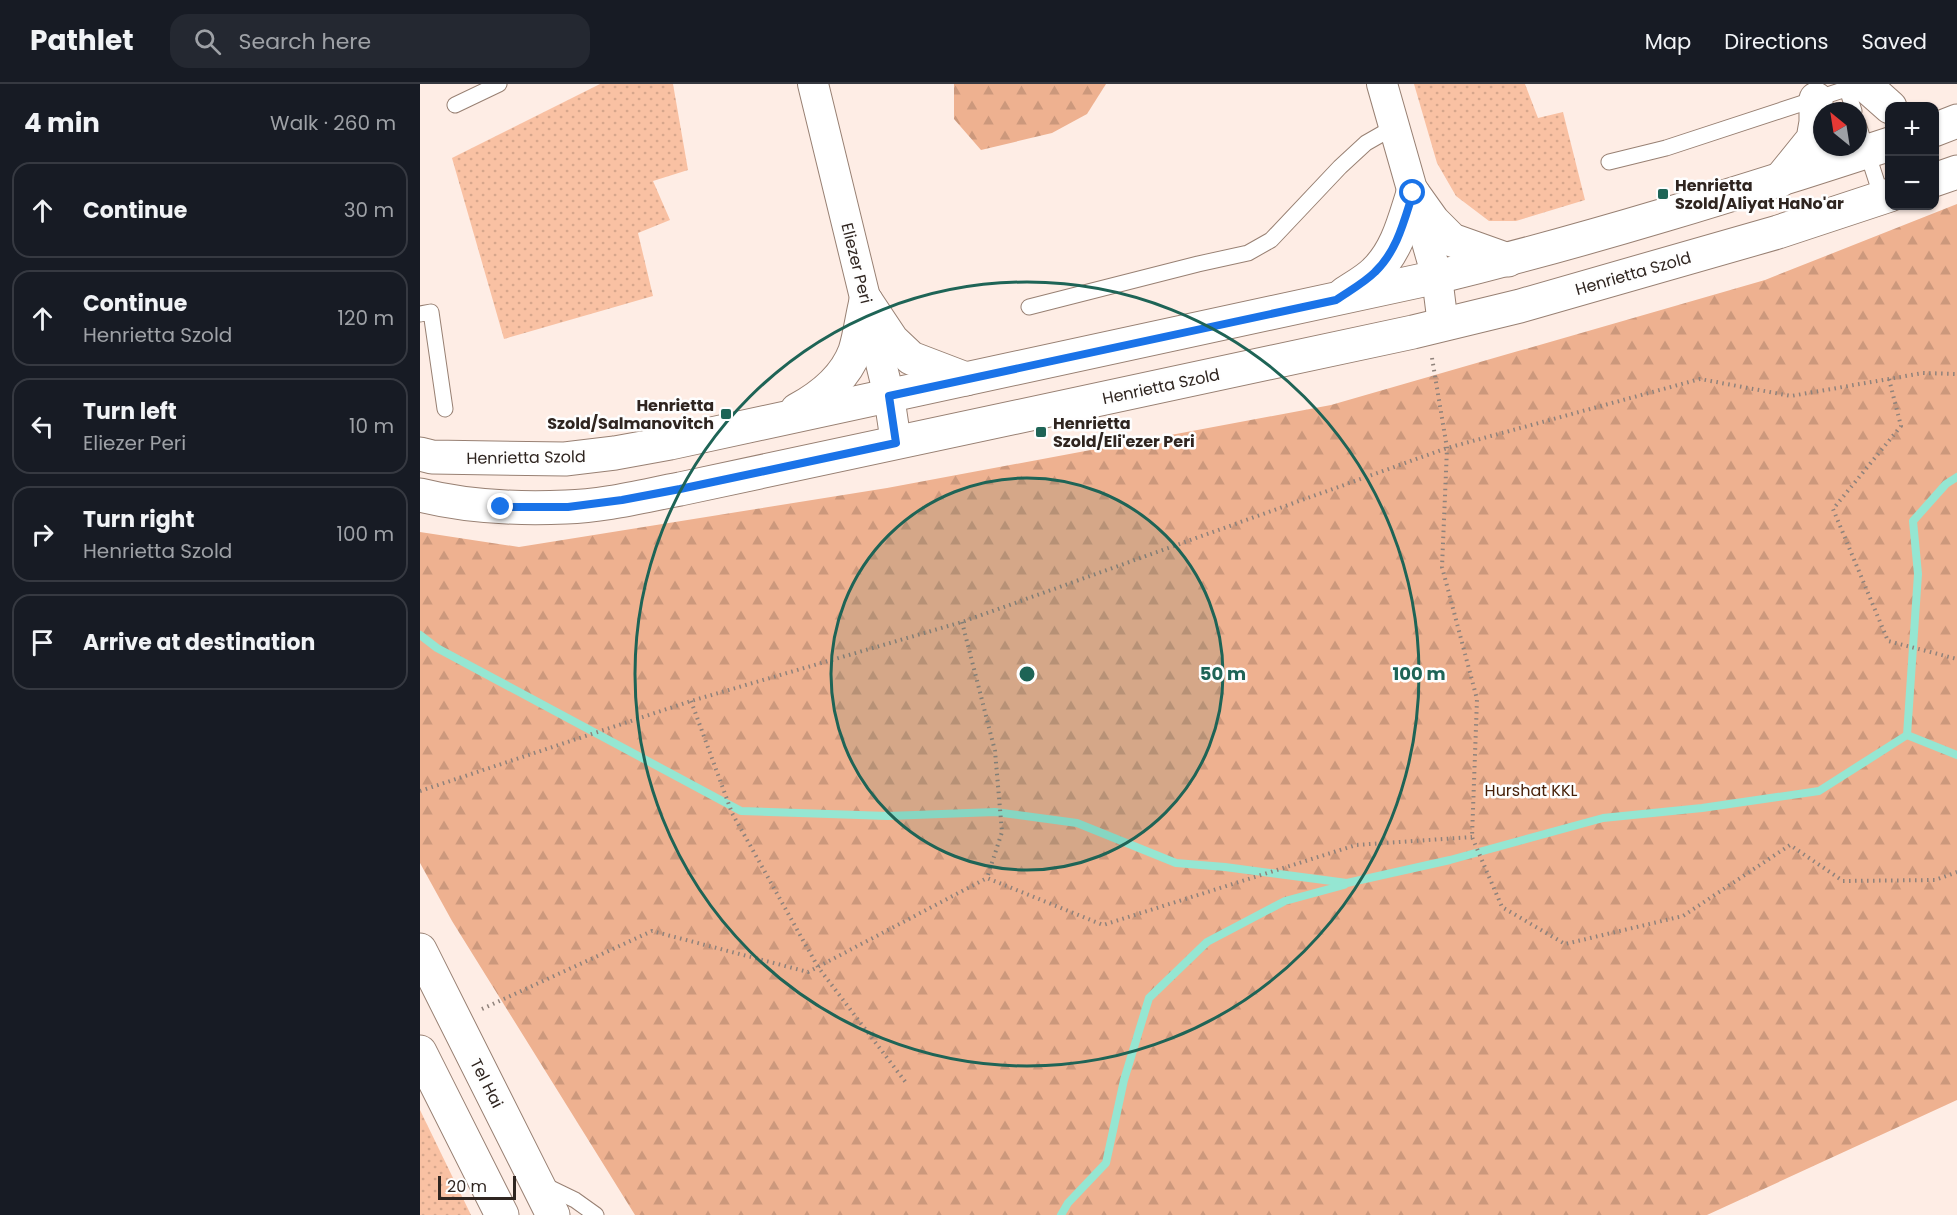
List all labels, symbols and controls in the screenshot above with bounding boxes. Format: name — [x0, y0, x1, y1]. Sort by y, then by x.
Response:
search box — [170, 14, 590, 68]
text: Pathlet — [30, 21, 134, 60]
icon: search — [191, 25, 224, 58]
text: Search here — [239, 26, 371, 57]
text: Map — [1645, 27, 1691, 56]
text: Directions — [1724, 27, 1828, 56]
text: Saved — [1861, 27, 1927, 56]
north arrow — [1813, 102, 1867, 156]
map controls — [1885, 102, 1939, 210]
button: + — [1885, 102, 1939, 156]
text: 4 min — [24, 105, 100, 141]
text: Walk · 260 m — [270, 109, 396, 137]
button: − — [1885, 156, 1939, 210]
place label: Henrietta Szold/Aliyat HaNo'ar — [1675, 174, 1844, 215]
route start — [1399, 179, 1425, 205]
marker: Henrietta Szold/Aliyat HaNo'ar — [1656, 187, 1670, 201]
icon: ahead — [26, 194, 59, 227]
text: Continue — [83, 195, 187, 226]
text: 30 m — [344, 196, 394, 224]
street label: Eliezer Peri — [835, 220, 878, 306]
street label: Henrietta Szold — [1573, 246, 1694, 301]
text: Continue — [83, 288, 187, 319]
icon: ahead — [26, 302, 59, 335]
text: 120 m — [338, 304, 394, 332]
text: Henrietta Szold — [83, 321, 232, 349]
street label: Henrietta Szold — [1100, 363, 1222, 410]
place label: Henrietta Szold/Salmanovitch — [547, 394, 714, 435]
text: Turn left — [83, 396, 177, 427]
marker: Henrietta Szold/Salmanovitch — [719, 407, 733, 421]
icon: left — [26, 410, 59, 443]
text: 10 m — [349, 412, 394, 440]
place label: Henrietta Szold/Eli'ezer Peri — [1053, 412, 1195, 453]
marker: Henrietta Szold/Eli'ezer Peri — [1034, 425, 1048, 439]
text: Eliezer Peri — [83, 429, 186, 457]
street label: Henrietta Szold — [466, 445, 586, 470]
route end — [487, 493, 513, 519]
text: Turn right — [83, 504, 194, 535]
icon: right — [26, 518, 59, 551]
text: 100 m — [337, 520, 394, 548]
text: Henrietta Szold — [83, 537, 232, 565]
icon: arrive — [26, 626, 59, 659]
text: Arrive at destination — [83, 627, 315, 658]
text: 50 m — [1200, 661, 1246, 686]
text: 100 m — [1392, 661, 1446, 686]
centre of rings — [1017, 664, 1037, 684]
park label: Hurshat KKL — [1485, 779, 1578, 802]
street label: Tel Hai — [464, 1055, 509, 1112]
scale bar — [438, 1173, 516, 1200]
text: 20 m — [447, 1175, 487, 1198]

